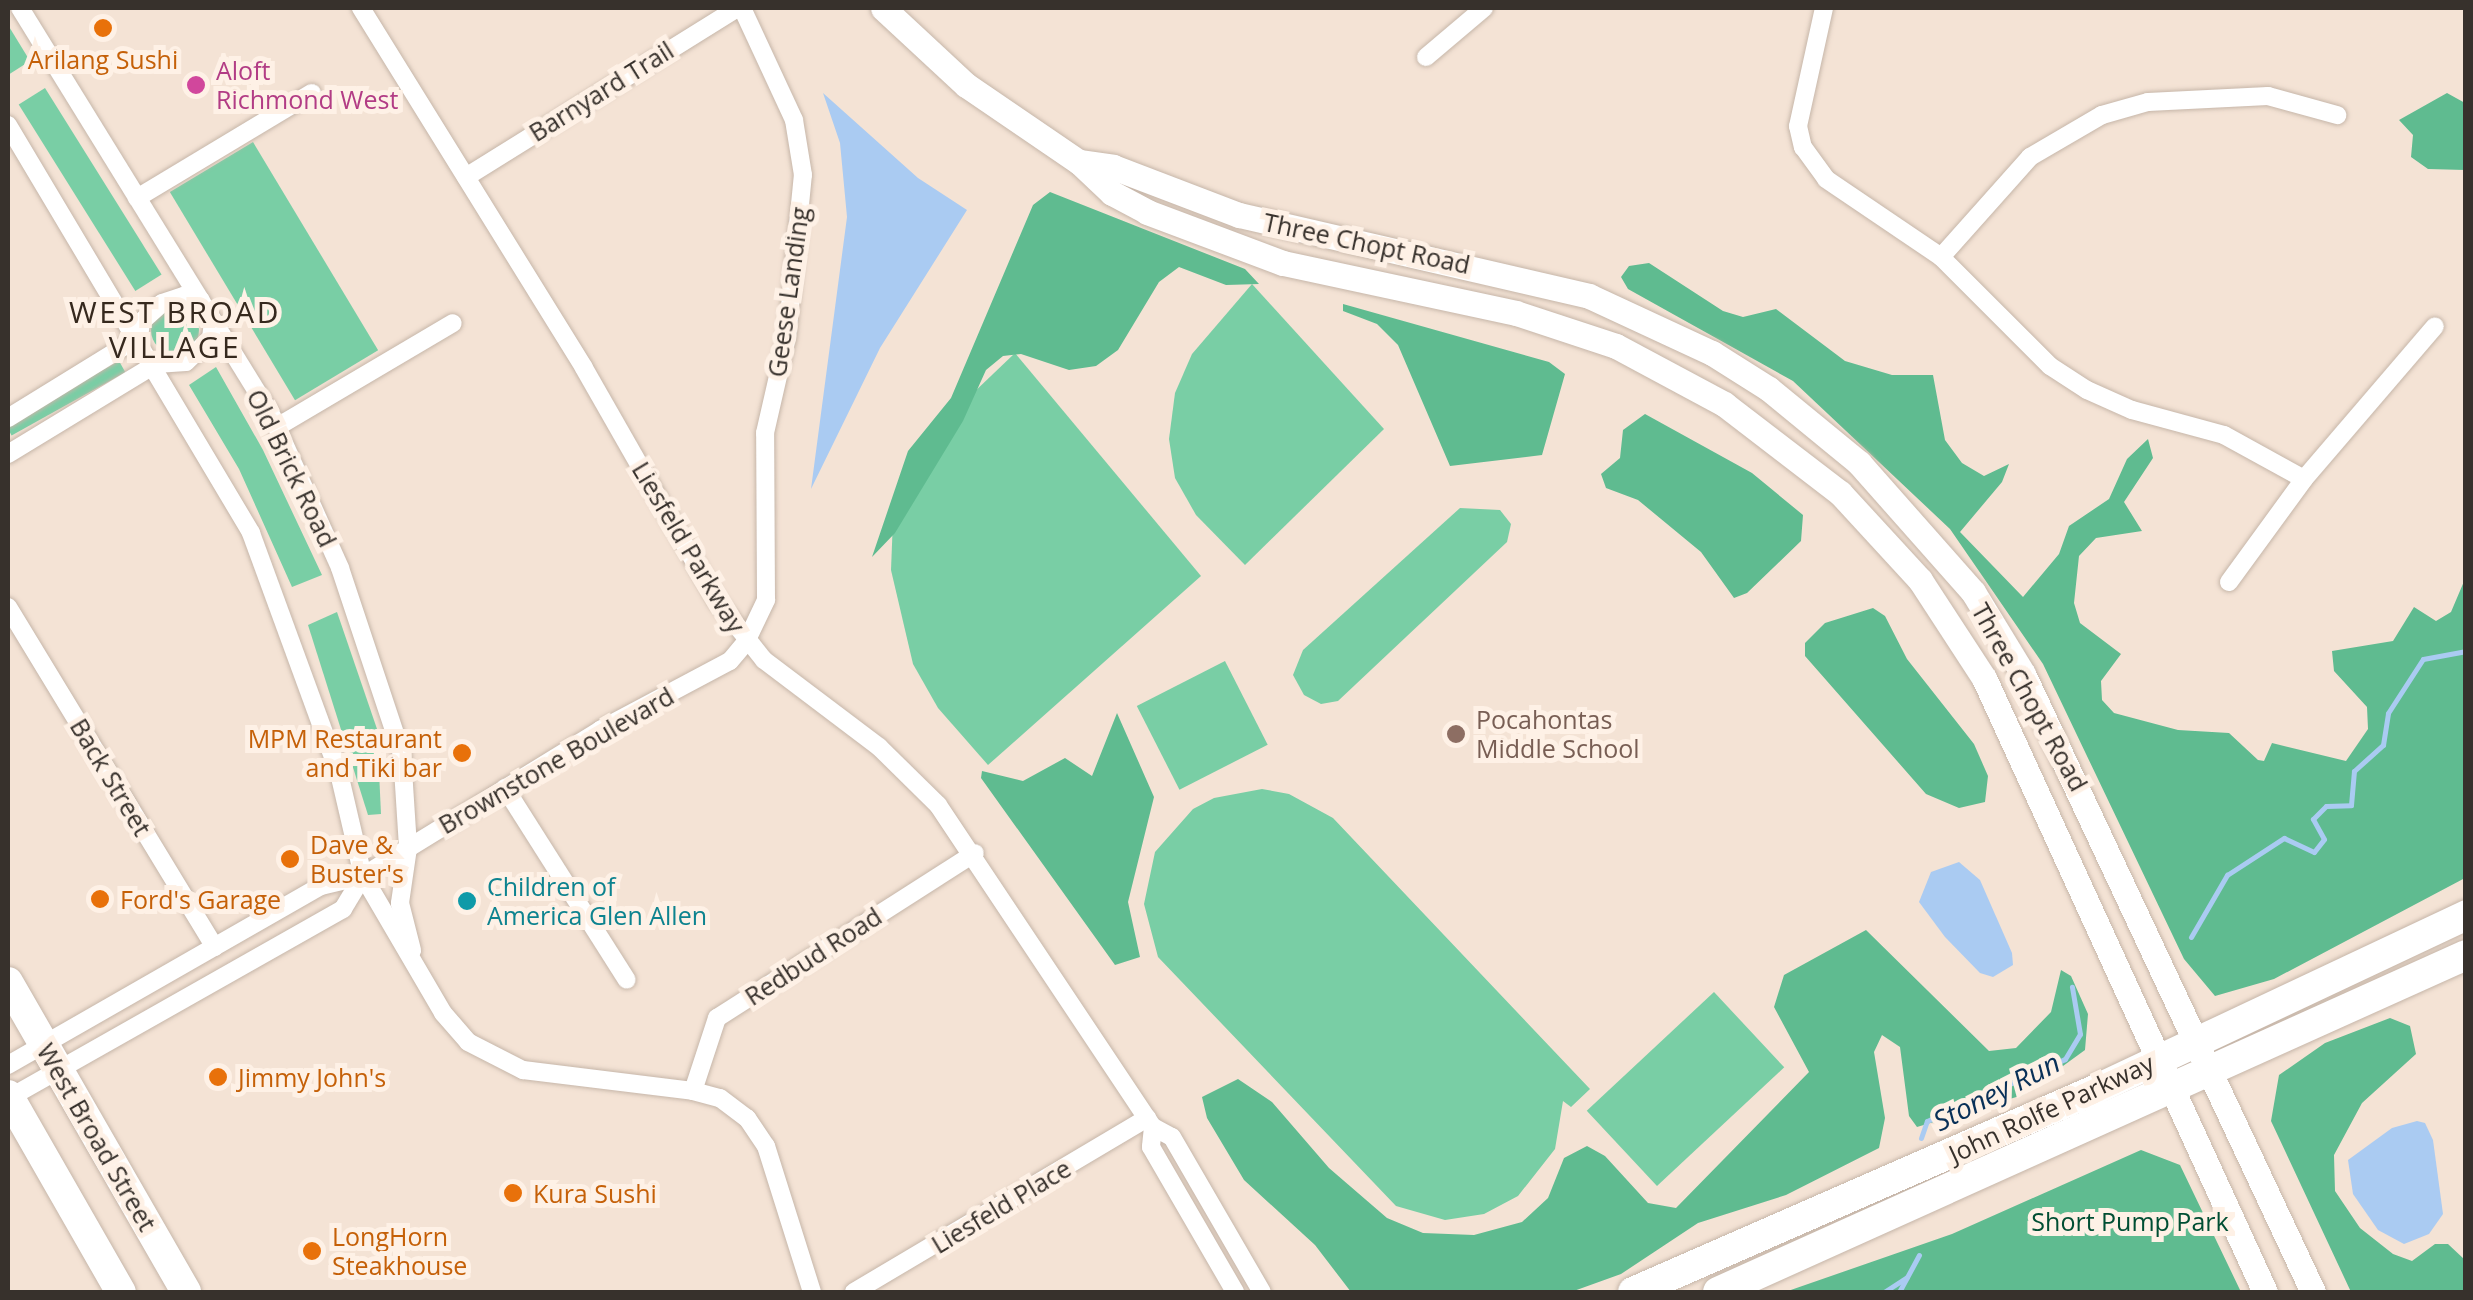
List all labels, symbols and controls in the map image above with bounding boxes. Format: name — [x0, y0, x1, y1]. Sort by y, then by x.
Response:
marker: Arilang Sushi — [92, 17, 114, 39]
street label: Barnyard Trail — [523, 35, 679, 147]
place label: Arilang Sushi — [28, 44, 178, 74]
place label: Aloft Richmond West — [216, 56, 398, 115]
marker: Aloft Richmond West — [185, 74, 207, 96]
street label: Geese Landing — [761, 205, 815, 379]
street label: Three Chopt Road — [1261, 206, 1473, 280]
district label: WEST BROAD VILLAGE — [69, 294, 281, 364]
street label: Old Brick Road — [241, 384, 343, 552]
street label: Liesfeld Parkway — [626, 456, 752, 638]
street label: Three Chopt Road — [1966, 598, 2094, 796]
street label: Brownstone Boulevard — [433, 680, 679, 840]
place label: Pocahontas Middle School — [1476, 705, 1640, 764]
street label: Back Street — [64, 713, 158, 841]
marker: Pocahontas Middle School — [1445, 723, 1467, 745]
place label: MPM Restaurant and Tiki bar — [248, 724, 442, 783]
marker: MPM Restaurant and Tiki bar — [451, 742, 473, 764]
place label: Dave & Buster's — [310, 830, 404, 889]
marker: Dave & Buster's — [279, 848, 301, 870]
place label: Children of America Glen Allen — [487, 872, 707, 931]
place label: Ford's Garage — [120, 884, 281, 914]
marker: Ford's Garage — [89, 888, 111, 910]
marker: Children of America Glen Allen — [456, 890, 478, 912]
street label: Redbud Road — [739, 901, 887, 1011]
street label: West Broad Street — [31, 1038, 163, 1236]
water label: Stoney Run — [1927, 1045, 2065, 1137]
street label: John Rolfe Parkway — [1944, 1047, 2158, 1169]
place label: Jimmy John's — [238, 1062, 386, 1092]
marker: Jimmy John's — [207, 1066, 229, 1088]
street label: Liesfeld Place — [926, 1153, 1076, 1259]
place label: Kura Sushi — [533, 1178, 657, 1208]
marker: Kura Sushi — [502, 1182, 524, 1204]
park label: Short Pump Park — [2031, 1206, 2229, 1236]
place label: LongHorn Steakhouse — [332, 1222, 467, 1281]
marker: LongHorn Steakhouse — [301, 1240, 323, 1262]

